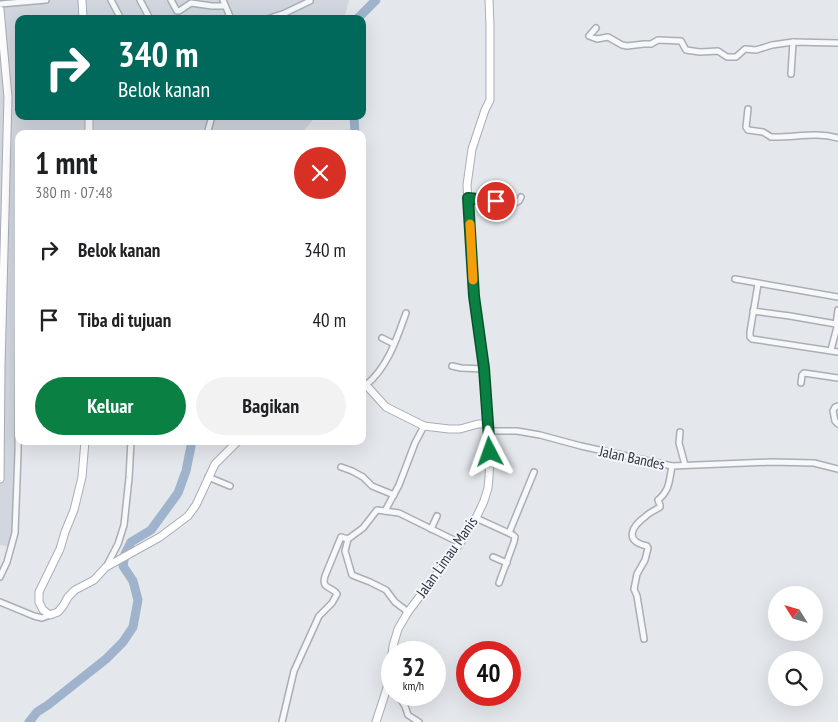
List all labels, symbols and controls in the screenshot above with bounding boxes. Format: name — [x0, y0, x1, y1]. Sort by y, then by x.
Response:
text: 340 m — [118, 31, 199, 77]
icon: right — [35, 35, 100, 100]
text: Belok kanan — [118, 75, 210, 103]
text: 1 mnt — [35, 143, 98, 182]
button: close — [294, 147, 346, 199]
pin — [475, 180, 517, 222]
text: 380 m · 07:48 — [35, 182, 113, 202]
icon: arrive — [482, 187, 510, 215]
icon: right — [35, 236, 63, 264]
text: Belok kanan — [78, 238, 160, 262]
text: 340 m — [304, 238, 346, 262]
icon: arrive — [35, 306, 63, 334]
text: Tiba di tujuan — [78, 308, 171, 332]
text: 40 m — [313, 308, 346, 332]
button: Keluar — [35, 377, 186, 435]
button: Bagikan — [196, 377, 346, 435]
position arrow — [463, 425, 515, 477]
street label: Jalan Bandes — [597, 441, 667, 474]
street label: Jalan Limau Manis — [411, 513, 481, 602]
north arrow — [768, 586, 822, 641]
map controls — [768, 586, 823, 706]
speed limit sign: 40 — [456, 641, 521, 706]
text: 32 — [402, 651, 425, 683]
button: search — [768, 651, 823, 706]
text: km/h — [403, 678, 424, 693]

